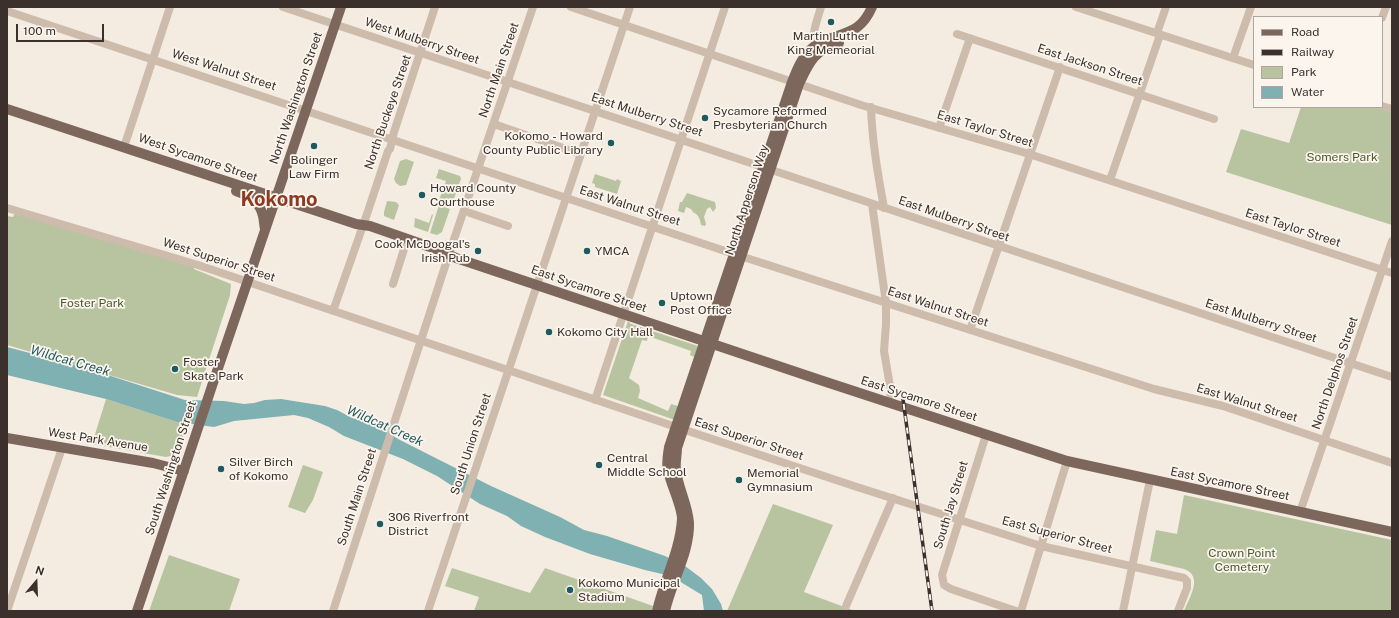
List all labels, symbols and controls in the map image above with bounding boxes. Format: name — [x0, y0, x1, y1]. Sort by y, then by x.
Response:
street label: West Mulberry Street — [363, 15, 481, 67]
scale bar — [18, 16, 106, 42]
legend — [1253, 16, 1383, 108]
marker: Martin Luther King Memeorial — [826, 17, 836, 27]
street label: North Main Street — [476, 20, 522, 120]
text: 100 m — [23, 24, 56, 38]
text: Road — [1291, 25, 1319, 39]
place label: Martin Luther King Memeorial — [787, 29, 875, 57]
street label: North Washington Street — [267, 30, 325, 166]
street label: East Jackson Street — [1036, 41, 1144, 89]
text: Railway — [1291, 45, 1334, 59]
street label: West Walnut Street — [170, 46, 278, 94]
street label: North Buckeye Street — [362, 53, 414, 171]
text: Park — [1291, 65, 1317, 79]
text: Water — [1291, 85, 1324, 99]
street label: East Mulberry Street — [589, 90, 705, 140]
place label: Sycamore Reformed Presbyterian Church — [713, 104, 827, 132]
street label: East Taylor Street — [935, 108, 1035, 150]
marker: Sycamore Reformed Presbyterian Church — [700, 113, 710, 123]
place label: Kokomo - Howard County Public Library — [483, 129, 603, 157]
street label: West Sycamore Street — [136, 131, 260, 185]
marker: Kokomo - Howard County Public Library — [606, 138, 616, 148]
marker: Bolinger Law Firm — [309, 141, 319, 151]
street label: North Apperson Way — [722, 143, 772, 257]
park label: Somers Park — [1306, 150, 1378, 164]
place label: Bolinger Law Firm — [289, 153, 339, 181]
place label: Howard County Courthouse — [430, 181, 516, 209]
street label: East Walnut Street — [578, 183, 682, 229]
district label: Kokomo — [240, 188, 318, 212]
marker: Howard County Courthouse — [417, 190, 427, 200]
street label: East Mulberry Street — [897, 193, 1011, 245]
street label: East Taylor Street — [1243, 206, 1343, 250]
street label: West Superior Street — [161, 235, 277, 285]
place label: Cook McDoogal's Irish Pub — [375, 237, 470, 265]
place label: YMCA — [595, 244, 630, 258]
marker: Cook McDoogal's Irish Pub — [473, 246, 483, 256]
marker: YMCA — [582, 246, 592, 256]
street label: East Sycamore Street — [529, 262, 649, 316]
street label: East Walnut Street — [886, 284, 990, 330]
place label: Uptown Post Office — [670, 289, 732, 317]
park label: Foster Park — [60, 296, 124, 310]
street label: East Mulberry Street — [1203, 296, 1319, 346]
marker: Uptown Post Office — [657, 298, 667, 308]
street label: North Delphos Street — [1309, 315, 1361, 431]
place label: Kokomo City Hall — [557, 325, 653, 339]
marker: Kokomo City Hall — [544, 327, 554, 337]
water label: Wildcat Creek — [28, 342, 112, 380]
place label: Foster Skate Park — [183, 355, 244, 383]
marker: Foster Skate Park — [170, 364, 180, 374]
street label: East Sycamore Street — [859, 373, 979, 425]
street label: East Walnut Street — [1195, 381, 1299, 425]
street label: South Union Street — [448, 391, 494, 497]
street label: South Washington Street — [142, 399, 200, 537]
water label: Wildcat Creek — [344, 402, 426, 450]
street label: East Superior Street — [693, 415, 805, 463]
street label: West Park Avenue — [47, 425, 149, 455]
street label: South Main Street — [334, 447, 380, 547]
place label: Central Middle School — [607, 451, 687, 479]
place label: Silver Birch of Kokomo — [229, 455, 293, 483]
street label: South Jay Street — [931, 459, 971, 551]
marker: Central Middle School — [594, 460, 604, 470]
marker: Silver Birch of Kokomo — [216, 464, 226, 474]
street label: East Sycamore Street — [1169, 464, 1291, 504]
place label: Memorial Gymnasium — [747, 466, 813, 494]
marker: Memorial Gymnasium — [734, 475, 744, 485]
place label: 306 Riverfront District — [388, 510, 469, 538]
street label: East Superior Street — [1000, 513, 1114, 557]
marker: 306 Riverfront District — [375, 519, 385, 529]
park label: Crown Point Cemetery — [1208, 546, 1276, 574]
north arrow — [16, 562, 56, 602]
text: N — [34, 564, 46, 578]
place label: Kokomo Municipal Stadium — [578, 576, 680, 604]
marker: Kokomo Municipal Stadium — [565, 585, 575, 595]

